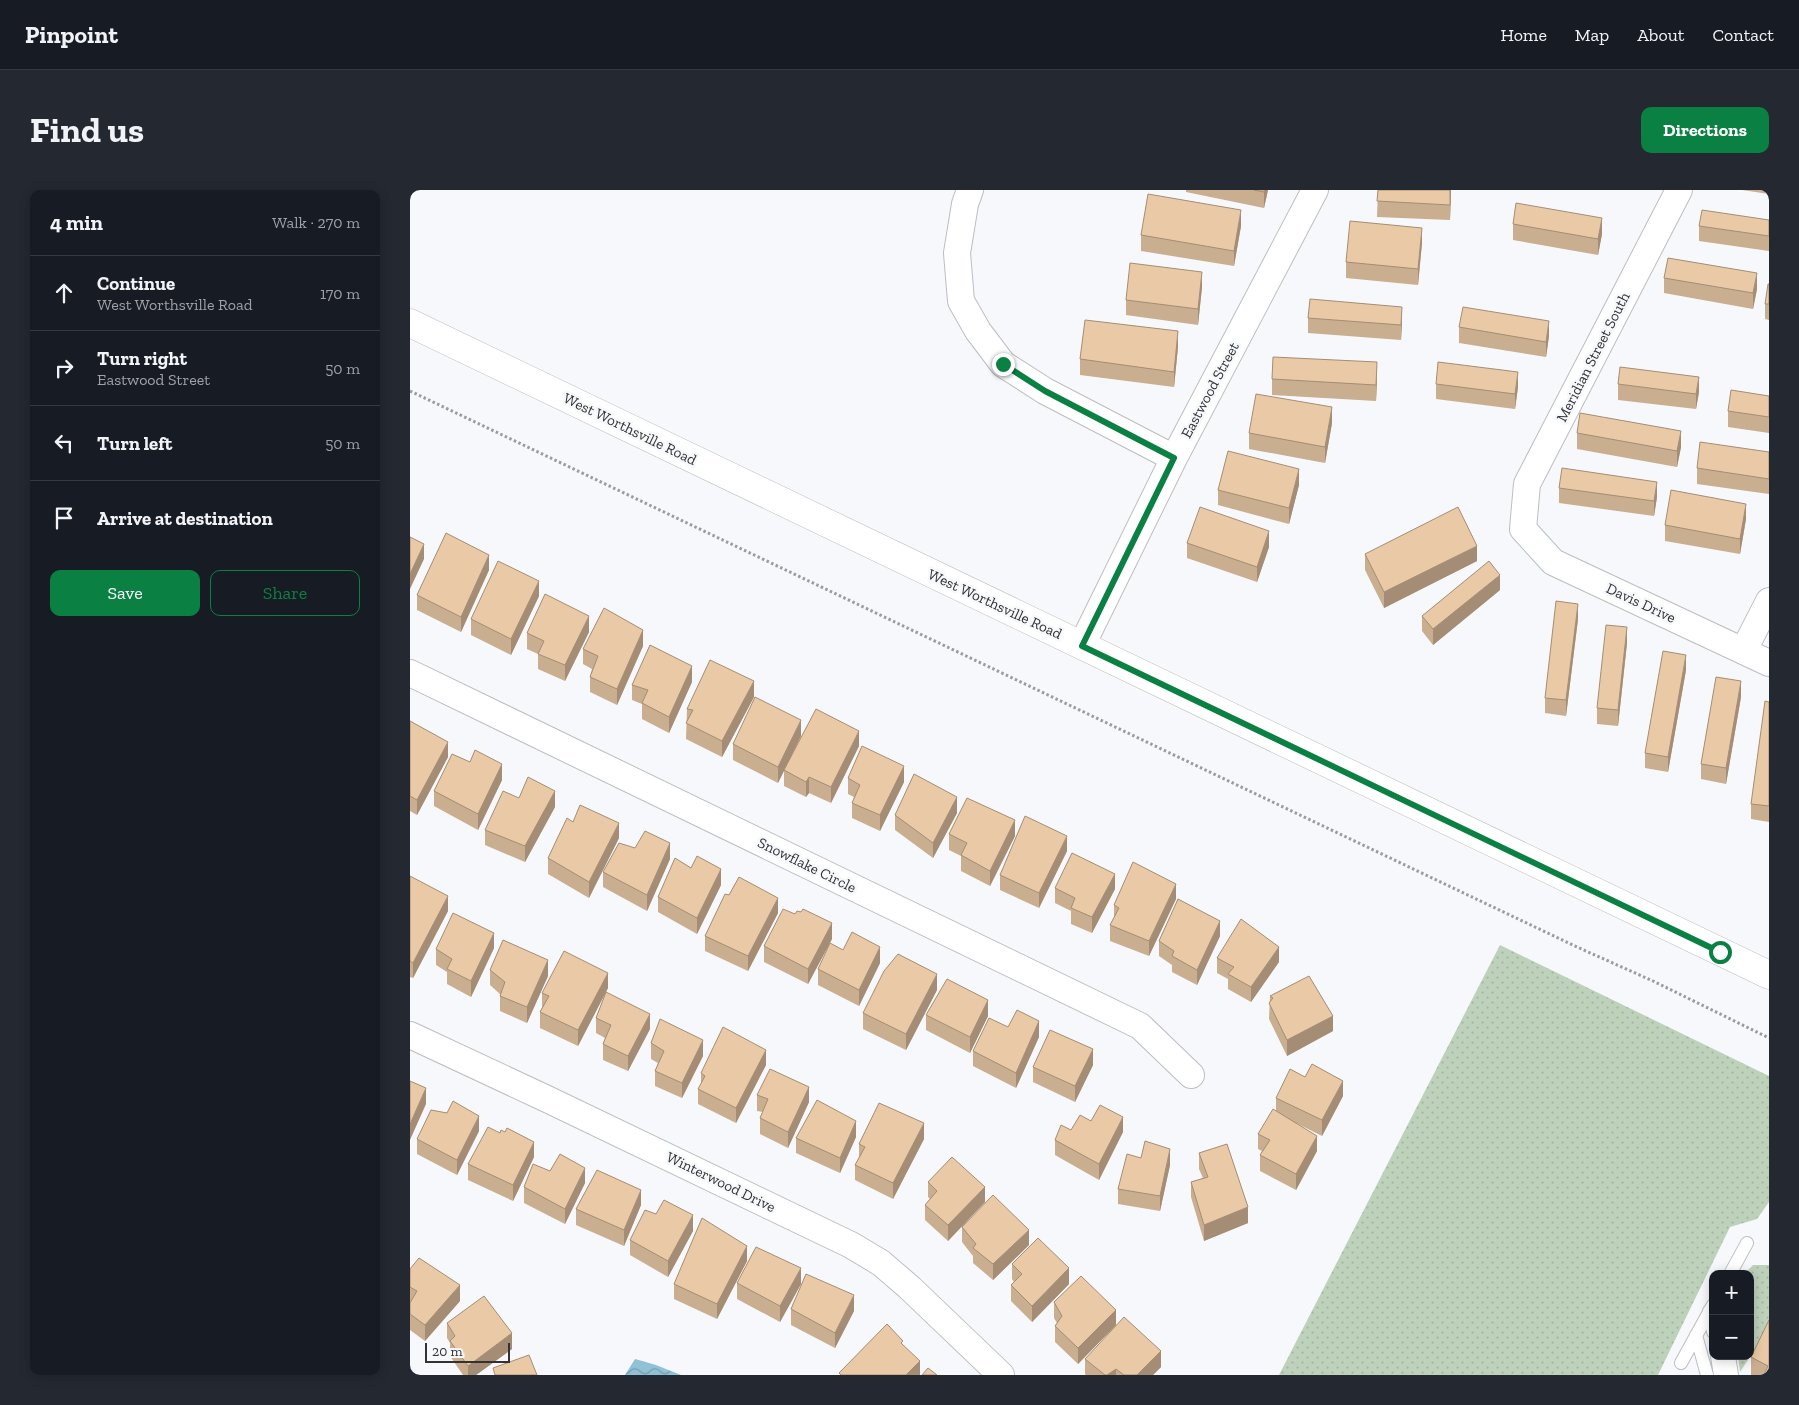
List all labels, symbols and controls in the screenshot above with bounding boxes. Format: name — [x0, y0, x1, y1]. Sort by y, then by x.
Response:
text: Pinpoint — [25, 20, 118, 49]
text: Home — [1500, 24, 1547, 46]
text: Map — [1575, 24, 1609, 46]
text: About — [1637, 24, 1684, 46]
text: Contact — [1712, 24, 1774, 46]
button: Directions — [1641, 107, 1769, 153]
text: Find us — [30, 109, 144, 151]
text: 4 min — [50, 210, 103, 235]
text: Walk · 270 m — [272, 213, 360, 232]
text: Continue — [97, 272, 175, 295]
icon: ahead — [50, 279, 78, 307]
text: 170 m — [320, 284, 360, 303]
street label: Meridian Street South — [1552, 289, 1634, 425]
text: West Worthsville Road — [97, 295, 253, 314]
street label: Eastwood Street — [1177, 339, 1243, 441]
text: Turn right — [97, 347, 187, 370]
route end — [992, 353, 1015, 376]
icon: right — [50, 354, 78, 382]
text: 50 m — [325, 359, 360, 378]
text: Eastwood Street — [97, 370, 210, 389]
street label: West Worthsville Road — [561, 389, 700, 469]
icon: left — [50, 429, 78, 457]
text: Turn left — [97, 432, 172, 455]
text: 50 m — [325, 434, 360, 453]
icon: arrive — [50, 504, 78, 532]
text: Arrive at destination — [97, 507, 273, 530]
street label: West Worthsville Road — [925, 565, 1066, 643]
button: Save — [50, 570, 200, 616]
button: Share — [210, 570, 360, 616]
street label: Davis Drive — [1603, 579, 1679, 627]
street label: Snowflake Circle — [755, 833, 859, 897]
route start — [1709, 941, 1732, 964]
street label: Winterwood Drive — [664, 1148, 778, 1216]
map controls — [1709, 1270, 1754, 1360]
button: + — [1709, 1270, 1754, 1315]
button: − — [1709, 1315, 1754, 1360]
scale bar — [425, 1340, 510, 1363]
text: 20 m — [432, 1343, 463, 1360]

